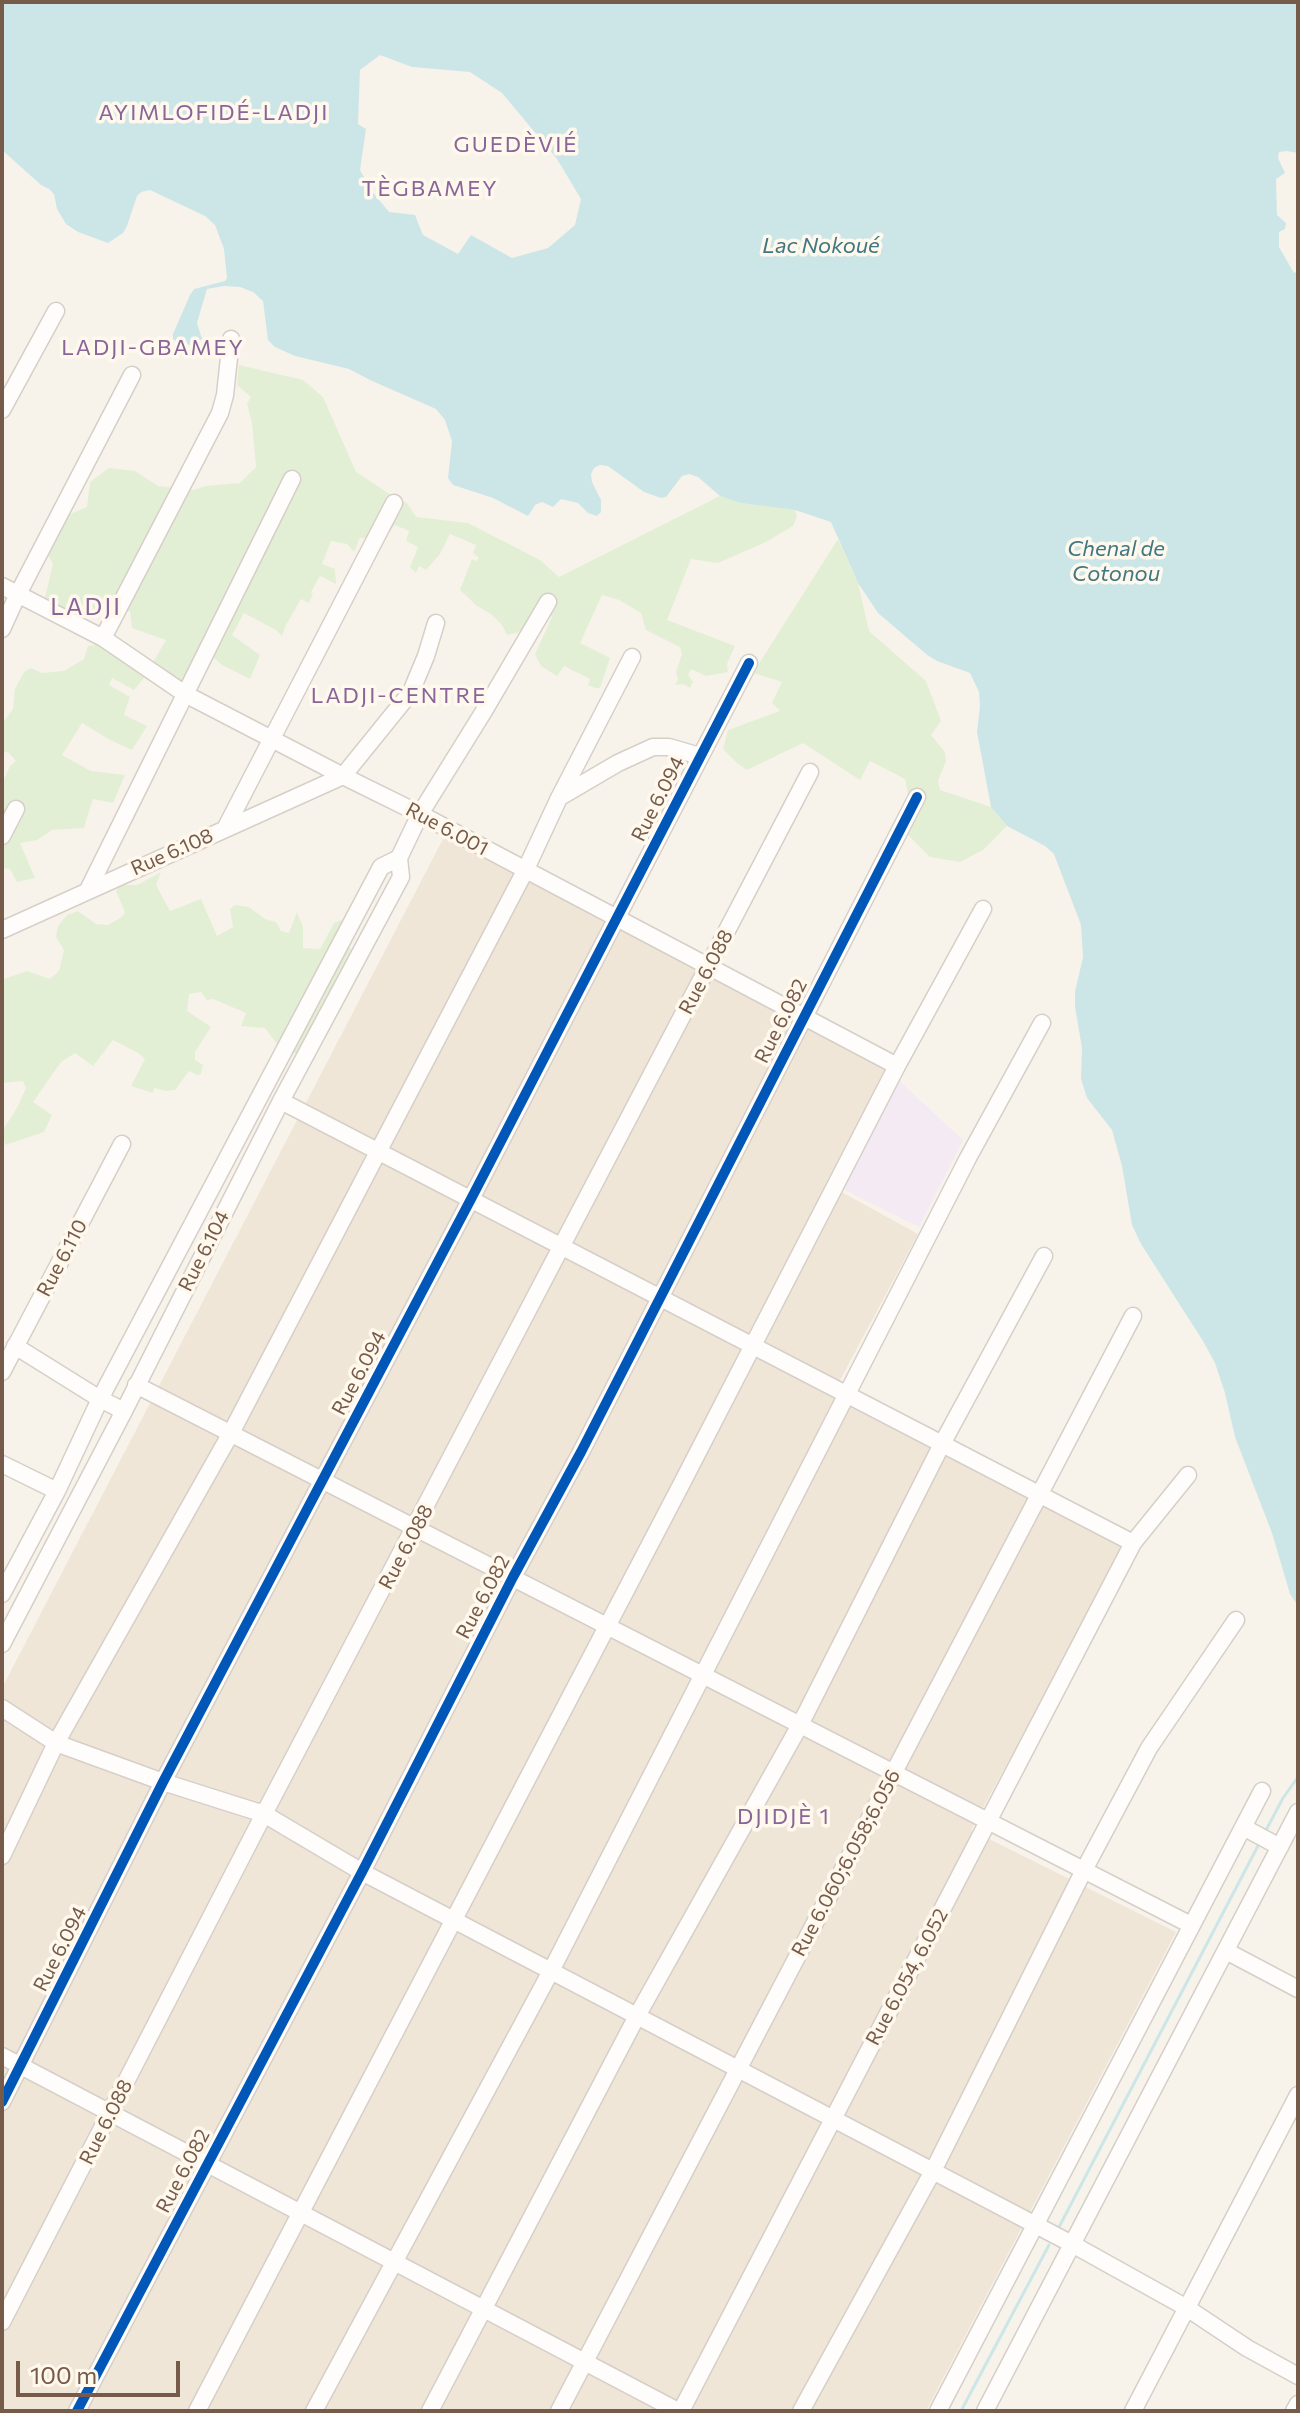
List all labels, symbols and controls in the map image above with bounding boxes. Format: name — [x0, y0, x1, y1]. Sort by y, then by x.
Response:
district label: AYIMLOFIDÉ-LADJI — [99, 100, 329, 126]
district label: GUEDÈVIÉ — [454, 132, 578, 158]
district label: TÈGBAMEY — [361, 176, 499, 202]
water label: Lac Nokoué — [762, 233, 880, 259]
district label: LADJI-GBAMEY — [61, 335, 245, 361]
water label: Chenal de Cotonou — [1067, 536, 1165, 588]
district label: LADJI — [50, 593, 122, 621]
district label: LADJI-CENTRE — [311, 683, 487, 709]
street label: Rue 6.094 — [626, 752, 690, 846]
street label: Rue 6.001 — [402, 797, 492, 861]
street label: Rue 6.108 — [127, 823, 217, 881]
street label: Rue 6.088 — [674, 926, 738, 1018]
street label: Rue 6.082 — [750, 975, 812, 1067]
street label: Rue 6.104 — [173, 1207, 235, 1295]
street label: Rue 6.110 — [32, 1215, 92, 1301]
street label: Rue 6.094 — [327, 1327, 391, 1419]
street label: Rue 6.088 — [374, 1501, 438, 1593]
street label: Rue 6.082 — [451, 1551, 515, 1643]
street label: Rue 6.060;6.058;6.056 — [786, 1765, 906, 1961]
district label: DJIDJÈ 1 — [737, 1804, 831, 1830]
street label: Rue 6.094 — [28, 1902, 92, 1996]
street label: Rue 6.054, 6.052 — [861, 1904, 953, 2050]
street label: Rue 6.088 — [74, 2075, 138, 2169]
street label: Rue 6.082 — [151, 2125, 215, 2217]
scale bar — [20, 2345, 184, 2395]
text: 100 m — [30, 2360, 97, 2389]

